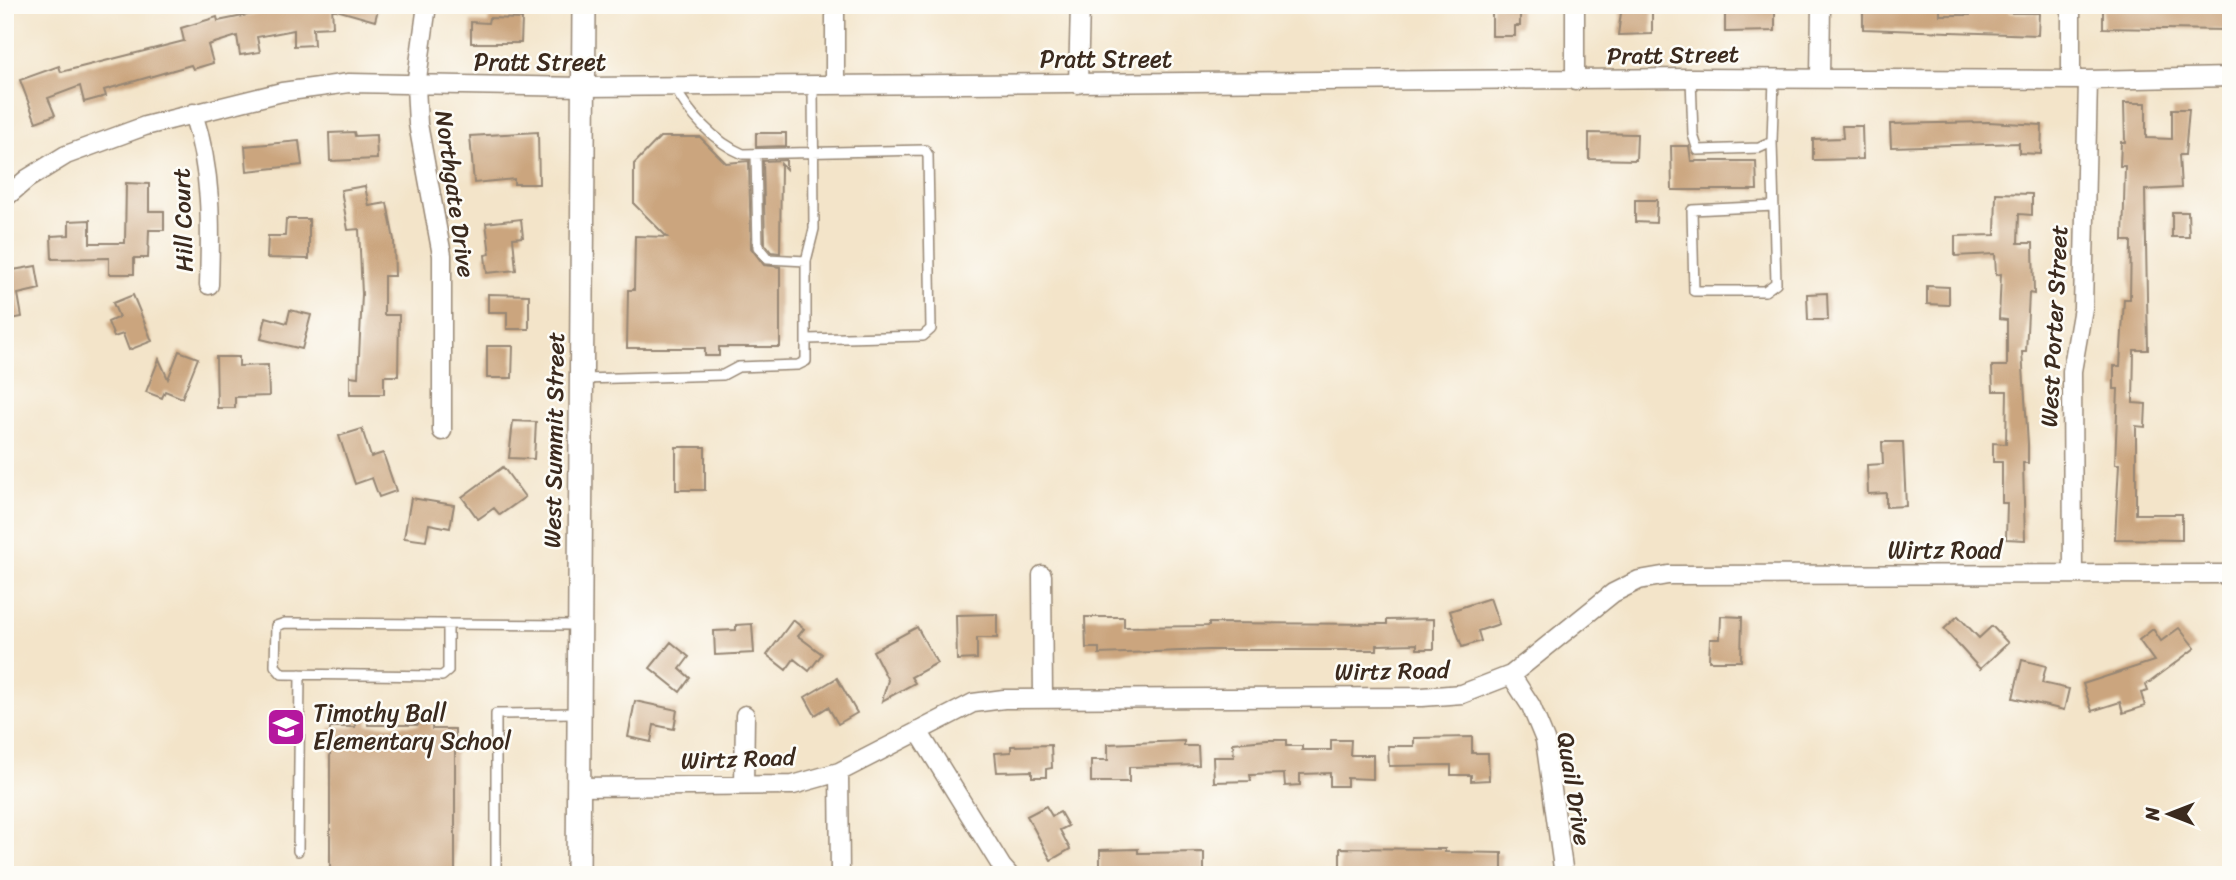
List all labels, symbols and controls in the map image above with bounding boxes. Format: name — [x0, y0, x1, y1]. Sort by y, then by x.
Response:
street label: Pratt Street — [1606, 33, 1740, 77]
street label: Pratt Street — [1040, 38, 1172, 80]
street label: Pratt Street — [474, 41, 606, 83]
street label: Northgate Drive — [422, 108, 488, 280]
street label: Hill Court — [160, 167, 206, 273]
street label: West Porter Street — [2028, 224, 2080, 428]
street label: West Summit Street — [531, 331, 577, 549]
street label: Wirtz Road — [1888, 529, 2005, 571]
street label: Wirtz Road — [1334, 649, 1452, 693]
place label: Timothy Ball Elementary School — [313, 692, 512, 762]
school or university icon: Timothy Ball Elementary School — [265, 706, 307, 748]
street label: Quail Drive — [1544, 729, 1604, 849]
street label: Wirtz Road — [680, 736, 798, 782]
north arrow — [2134, 778, 2204, 848]
text: N — [2136, 807, 2169, 822]

